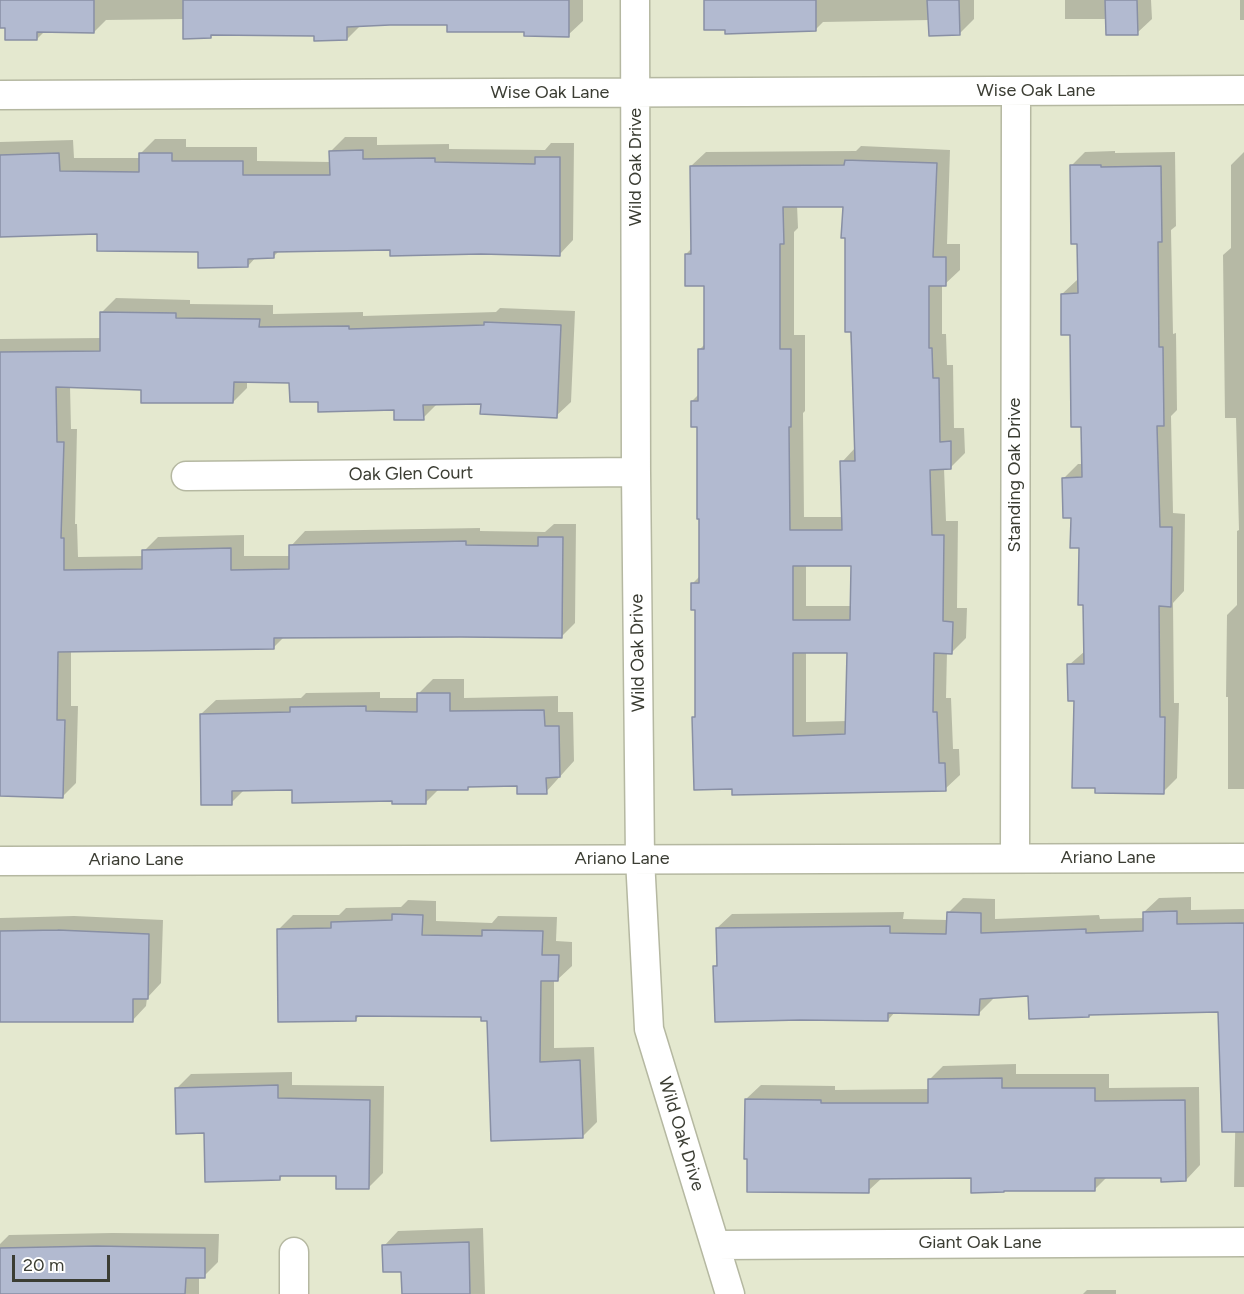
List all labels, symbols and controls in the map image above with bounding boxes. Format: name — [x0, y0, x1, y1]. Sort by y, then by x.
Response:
street label: Wise Oak Lane — [977, 80, 1095, 102]
street label: Wise Oak Lane — [491, 82, 609, 104]
street label: Wild Oak Drive — [625, 108, 647, 226]
street label: Standing Oak Drive — [1004, 398, 1026, 552]
street label: Oak Glen Court — [349, 462, 473, 486]
street label: Wild Oak Drive — [626, 594, 650, 712]
street label: Ariano Lane — [1061, 847, 1155, 869]
street label: Ariano Lane — [575, 848, 669, 870]
street label: Ariano Lane — [89, 849, 183, 871]
street label: Wild Oak Drive — [653, 1074, 709, 1194]
street label: Giant Oak Lane — [918, 1232, 1042, 1254]
scale bar — [15, 1243, 112, 1281]
text: 20 m — [23, 1254, 64, 1276]

